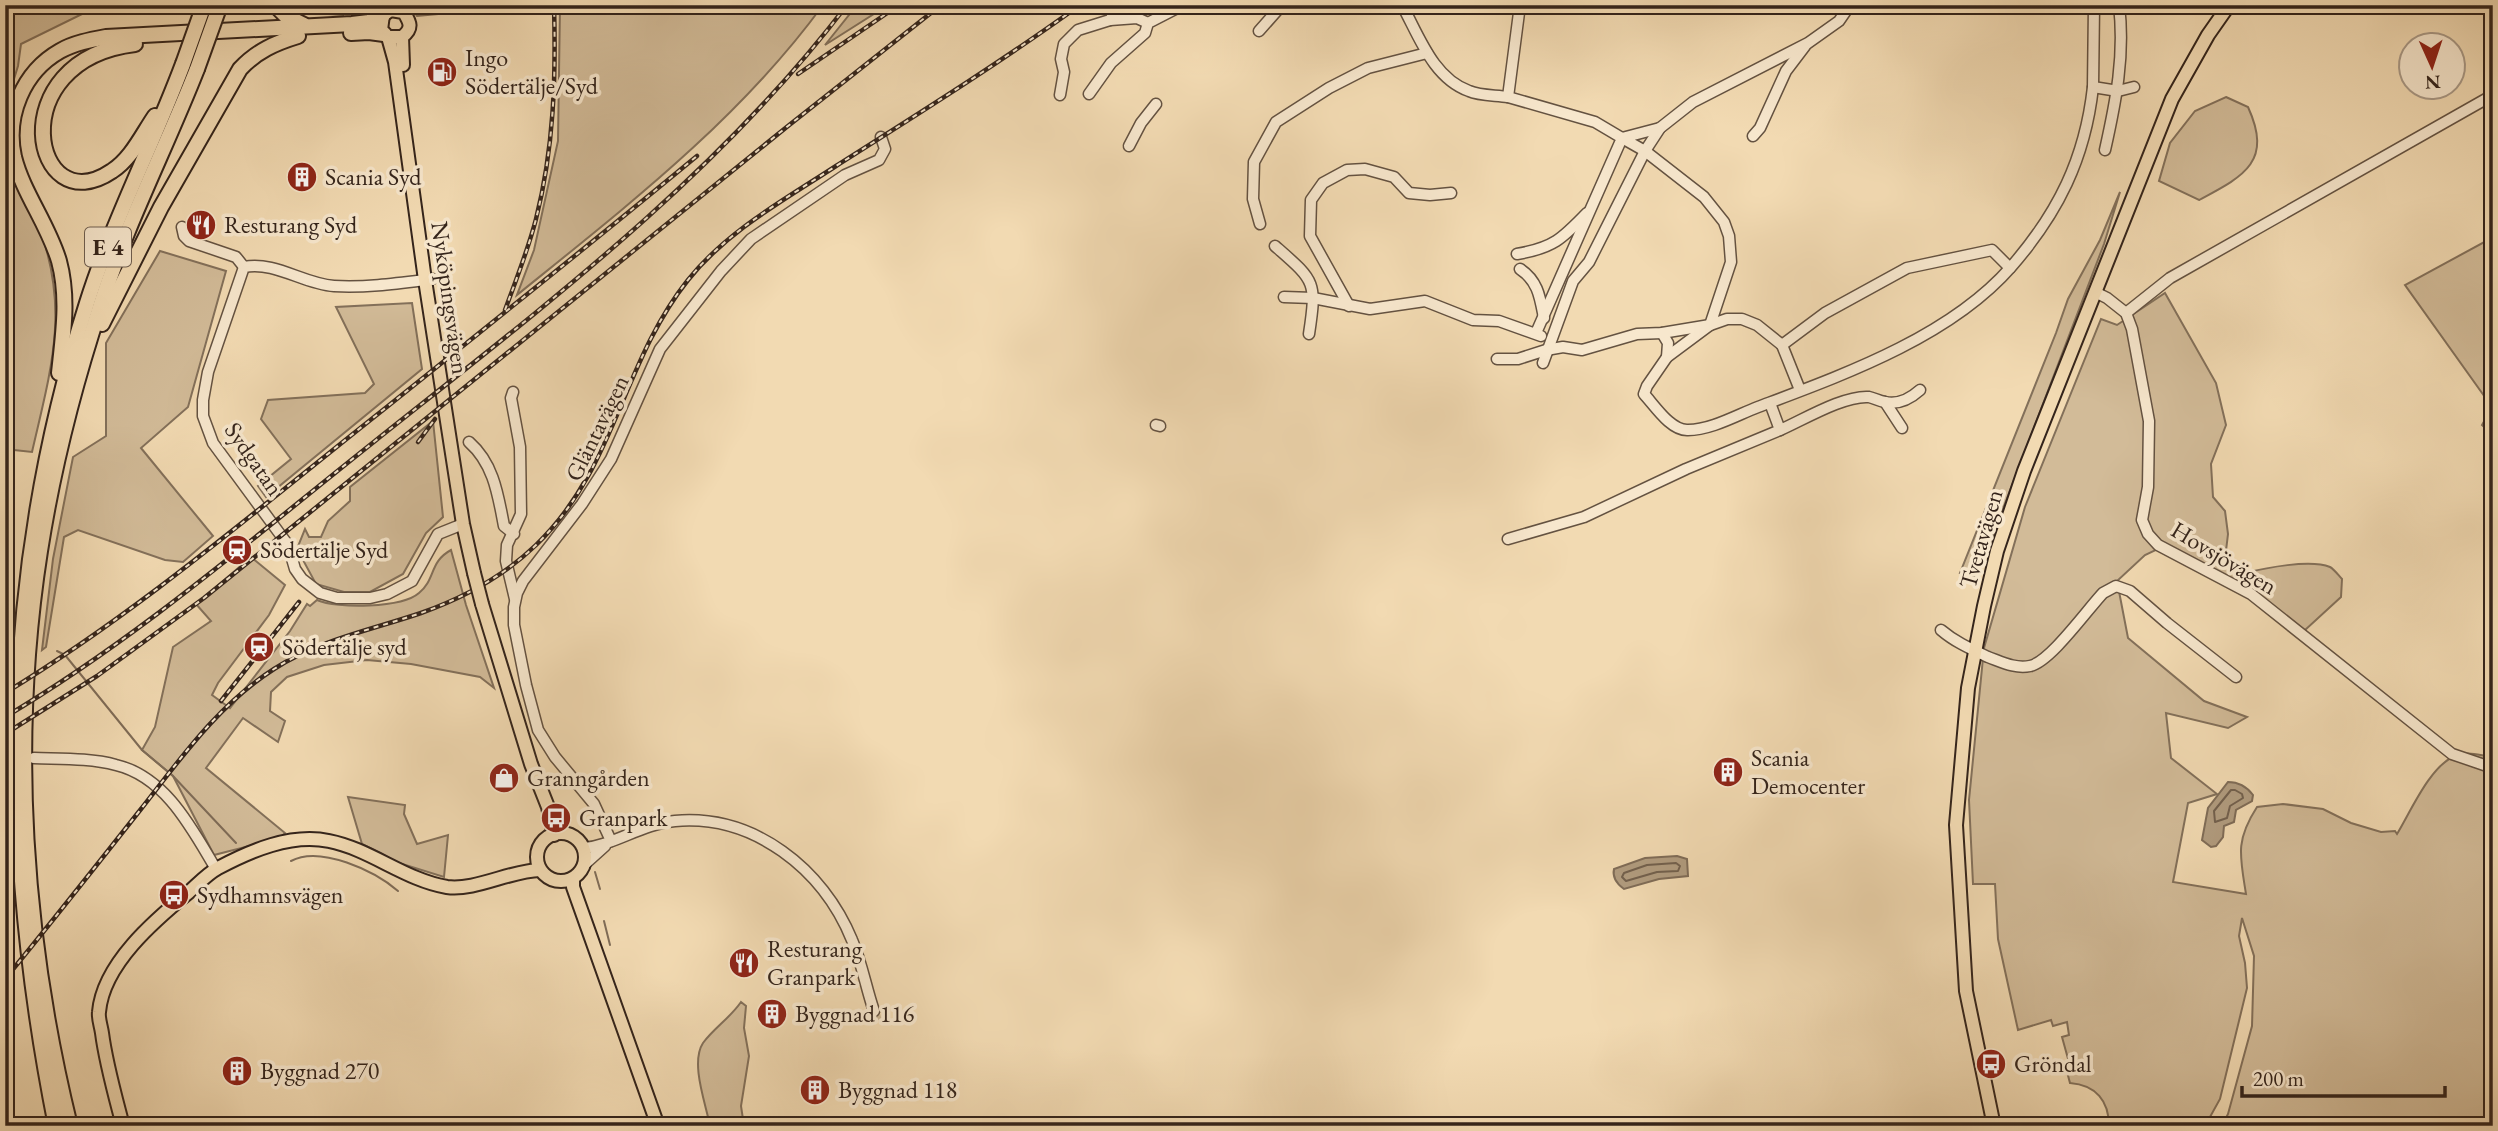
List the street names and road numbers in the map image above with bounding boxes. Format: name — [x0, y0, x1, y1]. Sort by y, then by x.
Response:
street label: Nyköpingsvägen — [424, 219, 477, 377]
road number: E 4 — [85, 228, 131, 266]
street label: Gläntavägen — [558, 369, 636, 486]
street label: Sydgatan — [218, 416, 291, 502]
street label: Tvetavägen — [1952, 485, 2010, 592]
street label: Hovsjövägen — [2166, 514, 2283, 602]

